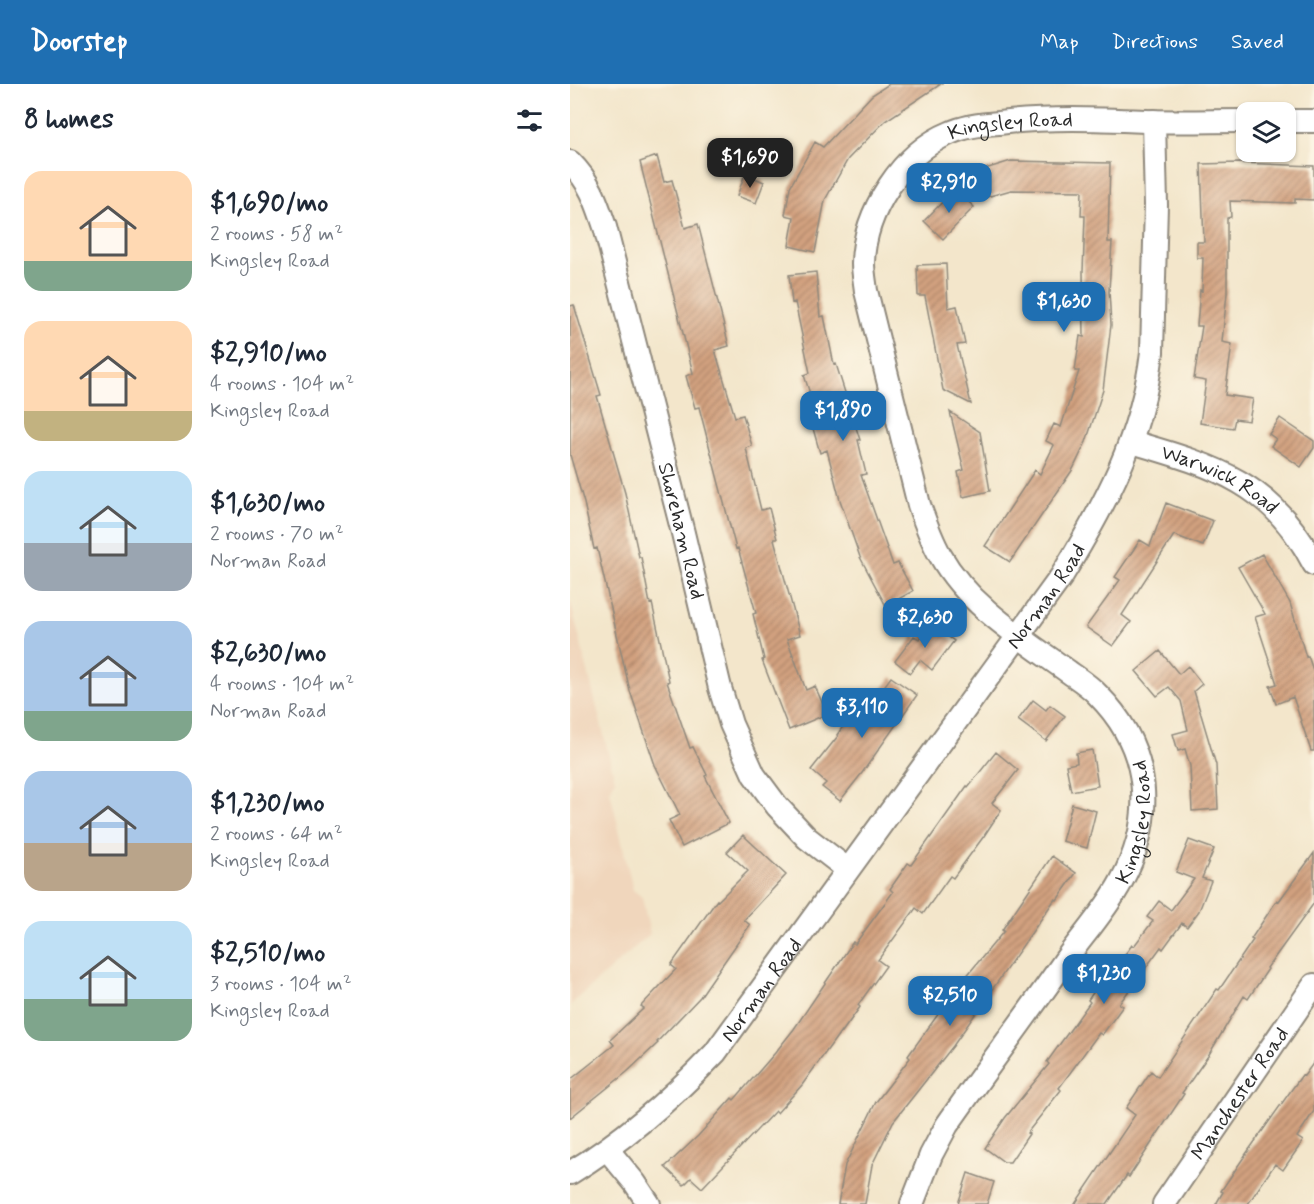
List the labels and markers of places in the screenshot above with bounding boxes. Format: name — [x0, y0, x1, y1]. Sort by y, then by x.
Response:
pin: $1,690 — [701, 138, 799, 189]
pin: $2,910 — [900, 163, 998, 214]
pin: $1,630 — [1015, 282, 1113, 333]
pin: $1,890 — [794, 391, 892, 442]
pin: $2,630 — [876, 598, 974, 649]
pin: $3,110 — [813, 688, 911, 739]
pin: $1,230 — [1055, 954, 1153, 1005]
pin: $2,510 — [901, 976, 999, 1027]

